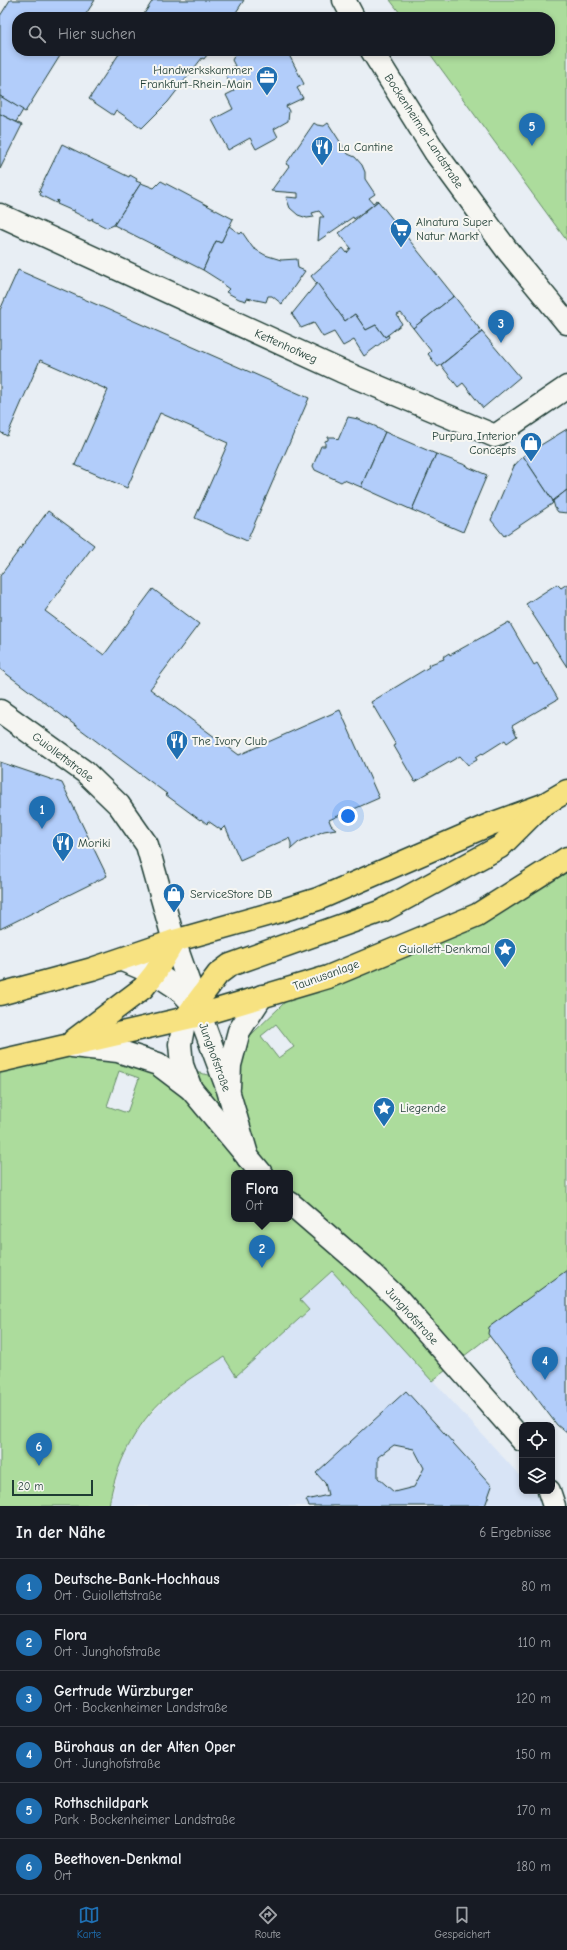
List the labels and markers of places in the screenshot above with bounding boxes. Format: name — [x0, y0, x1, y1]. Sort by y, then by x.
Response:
place label: Handwerkskammer Frankfurt-Rhein-Main — [140, 63, 252, 91]
office icon: Handwerkskammer Frankfurt-Rhein-Main — [254, 64, 280, 97]
pin: 5 — [519, 113, 545, 146]
restaurant icon: La Cantine — [309, 134, 335, 167]
place label: La Cantine — [338, 140, 393, 154]
place label: Alnatura Super Natur Markt — [416, 215, 493, 243]
supermarket icon: Alnatura Super Natur Markt — [388, 216, 414, 249]
pin: 3 — [488, 310, 514, 343]
place label: Purpura Interior Concepts — [432, 429, 516, 457]
shop icon: Purpura Interior Concepts — [518, 430, 544, 463]
restaurant icon: The Ivory Club — [164, 728, 190, 761]
place label: The Ivory Club — [192, 734, 267, 748]
pin: 1 — [29, 796, 55, 829]
restaurant icon: Moriki — [50, 830, 76, 863]
place label: Moriki — [78, 836, 110, 850]
shop icon: ServiceStore DB — [161, 881, 187, 914]
place label: ServiceStore DB — [190, 887, 273, 901]
place icon: Guiollett-Denkmal — [492, 936, 518, 969]
place label: Guiollett-Denkmal — [398, 942, 490, 956]
place icon: Liegende — [371, 1095, 397, 1128]
place label: Liegende — [400, 1101, 446, 1115]
pin: 2 — [249, 1235, 275, 1268]
pin: 4 — [532, 1347, 558, 1380]
pin: 6 — [26, 1433, 52, 1466]

